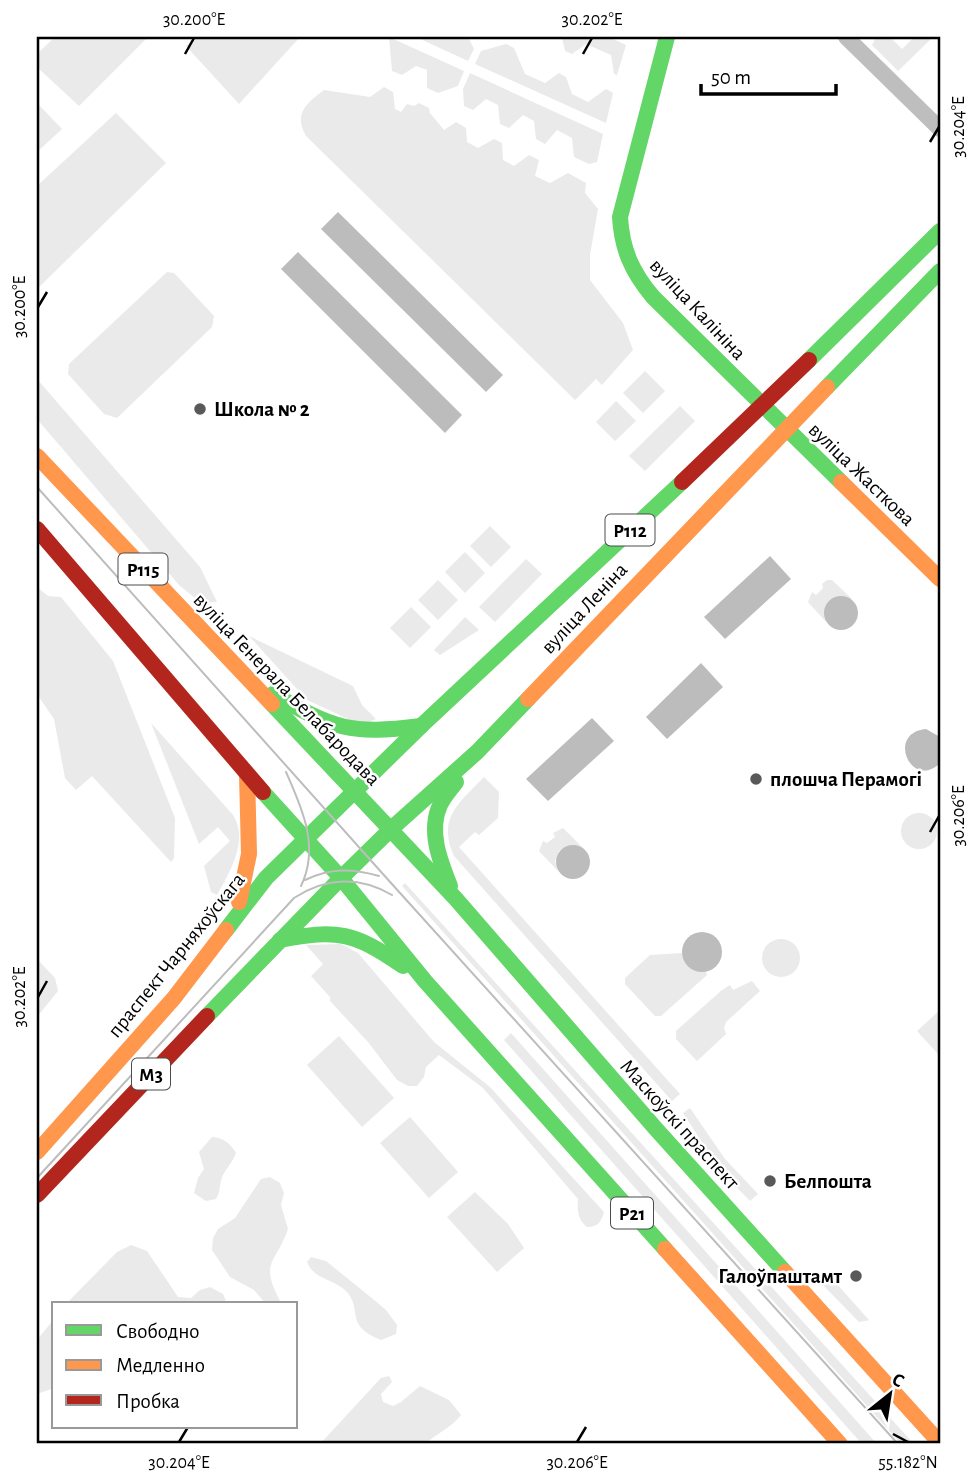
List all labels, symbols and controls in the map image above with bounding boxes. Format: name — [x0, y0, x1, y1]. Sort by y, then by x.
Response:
text: 30.200°E — [163, 11, 225, 29]
text: 30.202°E — [562, 11, 623, 29]
scale bar — [701, 52, 835, 96]
text: 50 m — [711, 67, 751, 88]
text: 30.204°E — [950, 96, 968, 158]
street label: вуліца Калініна — [646, 255, 750, 364]
text: 30.200°E — [11, 276, 29, 338]
place label: Школа № 2 — [214, 399, 310, 420]
marker: Школа № 2 — [192, 401, 208, 417]
street label: вуліца Жасткова — [805, 419, 919, 530]
road number: Р112 — [606, 514, 654, 545]
road number: Р115 — [118, 554, 168, 584]
street label: вуліца Леніна — [537, 559, 632, 658]
street label: вуліца Генерала Белабародава — [189, 589, 384, 790]
place label: плошча Перамогі — [770, 769, 922, 790]
marker: плошча Перамогі — [748, 771, 764, 787]
text: 30.206°E — [950, 785, 968, 847]
street label: праспект Чарняхоўскага — [104, 869, 249, 1042]
text: 30.202°E — [11, 966, 29, 1027]
street label: Маскоўскі праспект — [616, 1055, 743, 1194]
road number: М3 — [132, 1058, 170, 1090]
place label: Белпошта — [784, 1171, 872, 1192]
marker: Белпошта — [762, 1173, 778, 1189]
road number: Р21 — [611, 1198, 653, 1228]
place label: Галоўпаштамт — [718, 1266, 843, 1287]
marker: Галоўпаштамт — [848, 1268, 864, 1284]
legend — [52, 1302, 298, 1428]
text: Свободно — [116, 1321, 200, 1342]
text: Медленно — [116, 1355, 205, 1376]
north arrow — [855, 1358, 925, 1428]
text: С — [888, 1370, 907, 1391]
text: Пробка — [116, 1391, 180, 1412]
text: 30.204°E — [148, 1454, 210, 1472]
text: 30.206°E — [546, 1454, 608, 1472]
text: 55.182°N — [878, 1454, 938, 1472]

